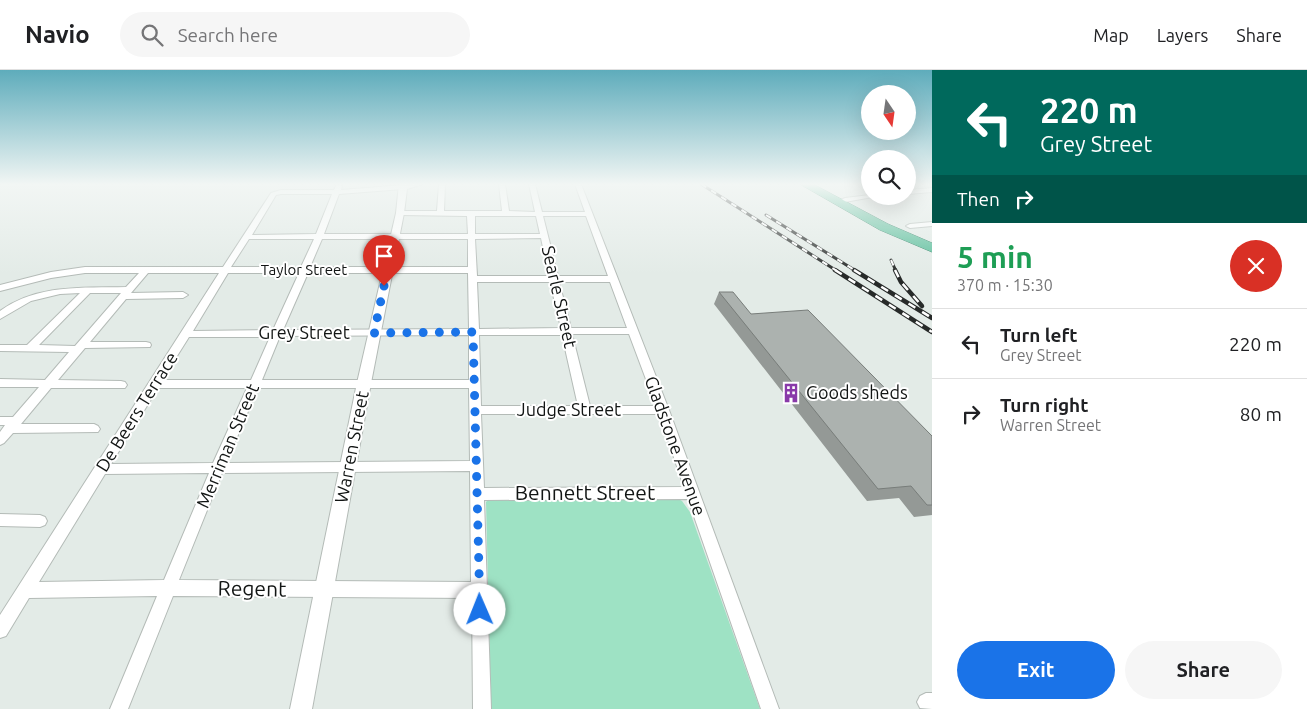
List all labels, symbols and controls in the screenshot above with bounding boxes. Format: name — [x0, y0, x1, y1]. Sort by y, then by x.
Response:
search box — [120, 12, 470, 57]
text: Navio — [25, 21, 90, 48]
icon: search — [138, 21, 166, 49]
text: Search here — [178, 24, 278, 46]
text: Map — [1093, 25, 1129, 45]
text: Layers — [1157, 25, 1208, 45]
text: Share — [1236, 25, 1282, 45]
north arrow — [861, 85, 916, 140]
map controls — [861, 85, 916, 205]
icon: left — [957, 90, 1022, 155]
text: 220 m — [1040, 90, 1138, 130]
text: Grey Street — [1040, 131, 1152, 156]
button: search — [861, 150, 916, 205]
icon: right — [1010, 185, 1038, 213]
text: Then — [957, 188, 1000, 210]
pin — [363, 235, 405, 286]
text: 5 min — [957, 240, 1033, 274]
button: close — [1230, 240, 1282, 292]
icon: arrive — [370, 242, 398, 270]
street label: Searle Street — [538, 244, 581, 350]
street label: Taylor Street — [261, 261, 347, 278]
text: 370 m · 15:30 — [957, 276, 1053, 294]
street label: Grey Street — [258, 322, 350, 342]
text: Turn left — [1000, 324, 1078, 346]
icon: left — [957, 330, 985, 358]
text: 220 m — [1229, 333, 1282, 355]
text: Grey Street — [1000, 346, 1082, 364]
street label: De Beers Terrace — [91, 348, 181, 475]
street label: Gladstone Avenue — [641, 373, 710, 518]
street label: Merriman Street — [192, 380, 262, 511]
building icon: Goods sheds — [780, 382, 802, 404]
place label: Goods sheds — [806, 382, 908, 402]
street label: Warren Street — [330, 389, 372, 505]
text: Turn right — [1000, 394, 1088, 416]
street label: Judge Street — [517, 399, 621, 419]
icon: right — [957, 400, 985, 428]
text: 80 m — [1240, 403, 1282, 425]
text: Warren Street — [1000, 416, 1101, 434]
street label: Bennett Street — [515, 480, 655, 504]
street label: Regent — [218, 575, 286, 601]
position arrow — [453, 583, 505, 635]
button: Exit — [957, 641, 1115, 699]
button: Share — [1125, 641, 1282, 699]

